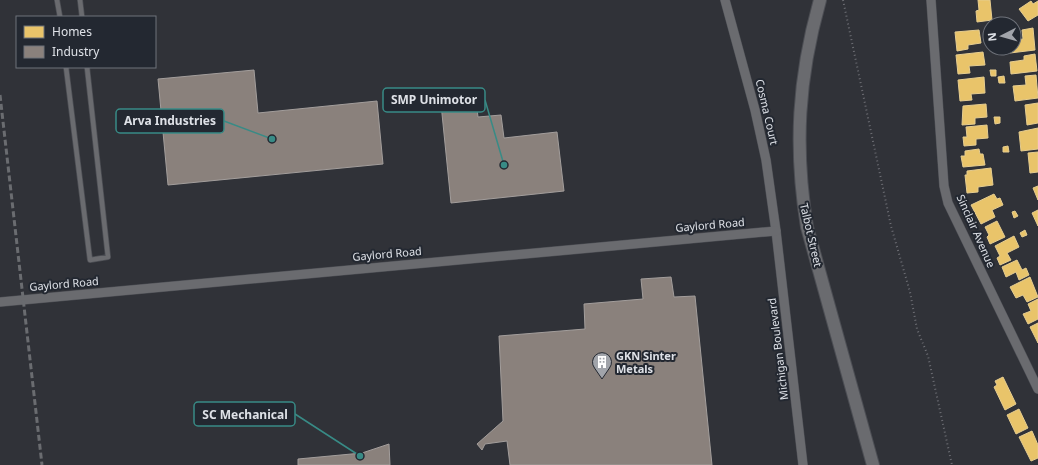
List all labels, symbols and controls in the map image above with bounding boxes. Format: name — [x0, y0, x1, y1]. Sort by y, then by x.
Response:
legend — [16, 16, 156, 68]
north arrow — [982, 16, 1022, 56]
text: Homes — [52, 23, 92, 40]
text: N — [984, 32, 999, 42]
text: Industry — [52, 43, 100, 60]
street label: Cosma Court — [753, 77, 782, 146]
callout: SMP Unimotor — [383, 88, 485, 112]
text: SMP Unimotor — [391, 91, 478, 108]
callout: Arva Industries — [116, 109, 224, 133]
text: Arva Industries — [124, 112, 216, 129]
street label: Sinclair Avenue — [954, 192, 999, 270]
street label: Talbot Street — [797, 201, 826, 268]
street label: Gaylord Road — [675, 214, 745, 235]
street label: Gaylord Road — [352, 243, 422, 264]
street label: Gaylord Road — [29, 273, 99, 294]
street label: Michigan Boulevard — [764, 297, 791, 401]
place label: GKN Sinter Metals — [616, 348, 676, 376]
building icon: GKN Sinter Metals — [591, 351, 613, 379]
callout: SC Mechanical — [194, 402, 295, 426]
text: SC Mechanical — [202, 406, 288, 423]

